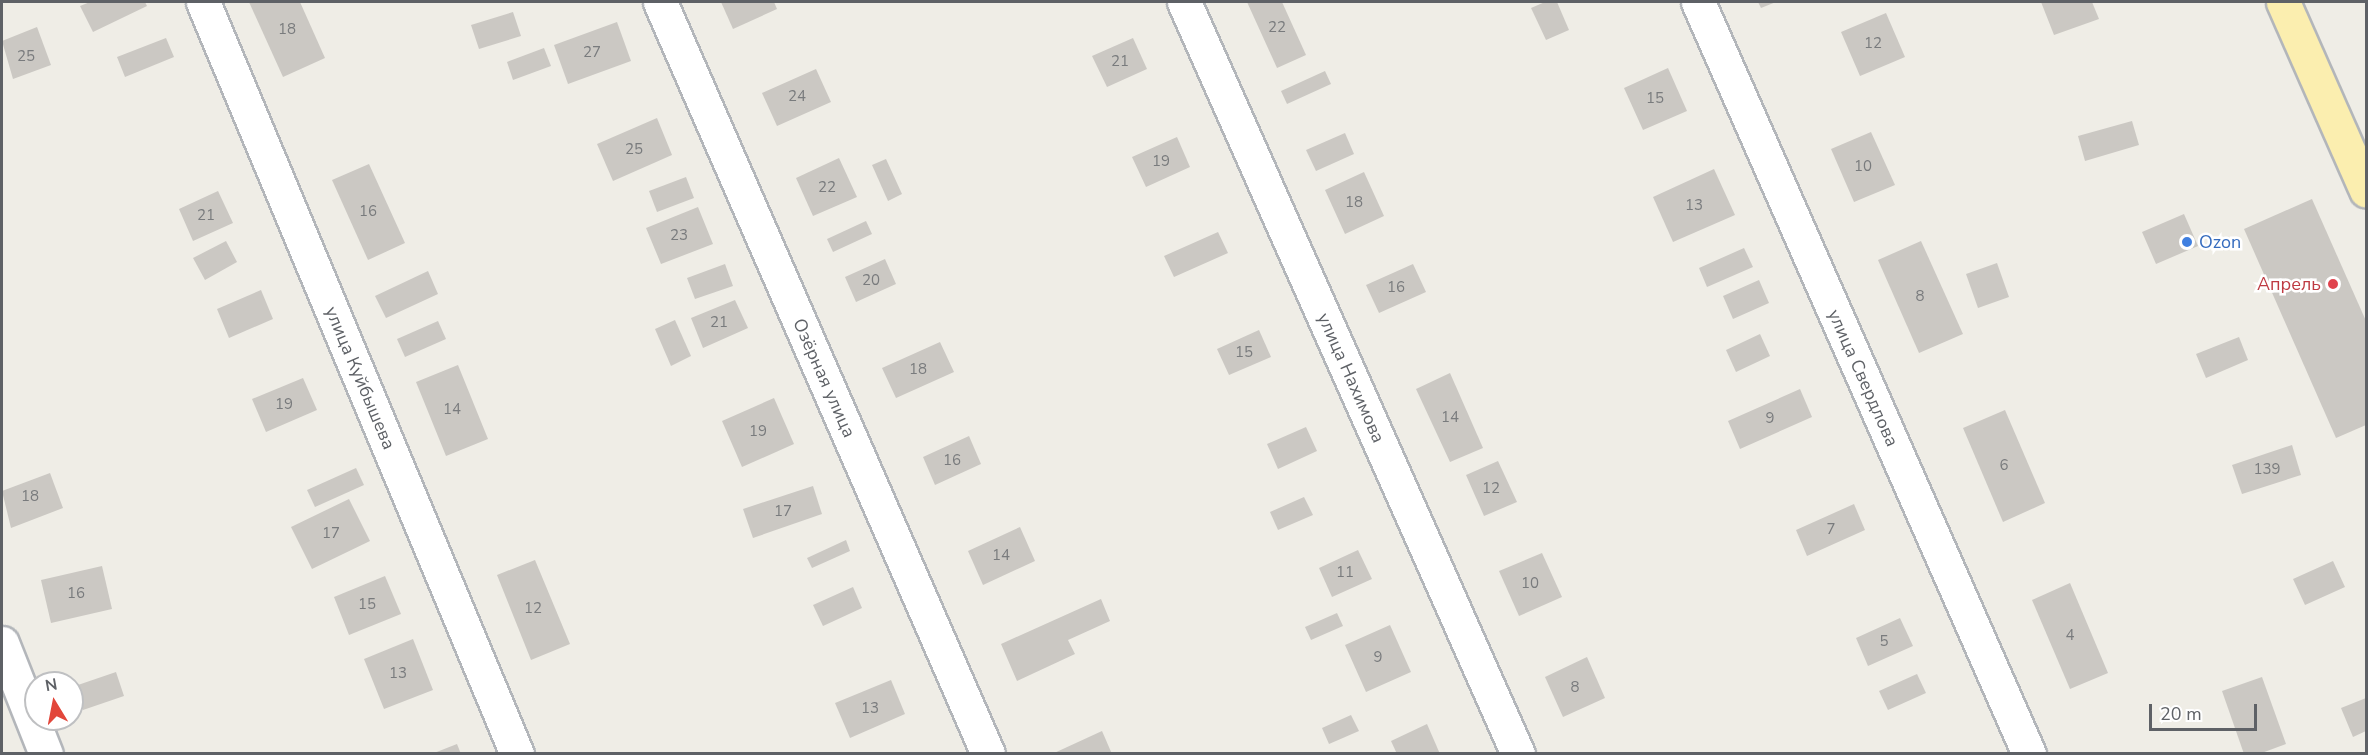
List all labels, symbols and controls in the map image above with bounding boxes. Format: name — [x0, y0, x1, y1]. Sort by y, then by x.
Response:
house number: 22 — [1268, 19, 1286, 37]
house number: 18 — [278, 21, 296, 39]
house number: 12 — [1864, 35, 1882, 53]
house number: 27 — [583, 44, 601, 62]
house number: 25 — [17, 48, 35, 66]
house number: 21 — [1111, 53, 1129, 71]
house number: 24 — [788, 88, 806, 106]
house number: 15 — [1646, 90, 1664, 108]
house number: 25 — [625, 141, 643, 159]
house number: 19 — [1152, 153, 1170, 171]
house number: 10 — [1854, 158, 1872, 176]
house number: 22 — [818, 179, 836, 197]
house number: 18 — [1345, 194, 1363, 212]
house number: 13 — [1685, 197, 1703, 215]
house number: 16 — [359, 203, 377, 221]
house number: 21 — [197, 207, 215, 225]
house number: 23 — [670, 227, 688, 245]
place label: Ozon — [2199, 231, 2241, 253]
marker: Ozon — [2180, 235, 2194, 249]
house number: 20 — [862, 272, 880, 290]
place label: Апрель — [2257, 273, 2321, 295]
marker: Апрель — [2326, 277, 2340, 291]
house number: 16 — [1387, 279, 1405, 297]
house number: 8 — [1916, 288, 1924, 306]
street label: улица Куйбышева — [320, 303, 400, 453]
street label: улица Свердлова — [1823, 306, 1903, 450]
street label: улица Нахимова — [1313, 310, 1389, 446]
house number: 21 — [710, 314, 728, 332]
street label: Озёрная улица — [788, 315, 860, 441]
house number: 15 — [1235, 344, 1253, 362]
house number: 18 — [909, 361, 927, 379]
house number: 19 — [275, 396, 293, 414]
house number: 14 — [443, 401, 461, 419]
house number: 14 — [1441, 409, 1459, 427]
house number: 9 — [1766, 410, 1774, 428]
house number: 19 — [749, 423, 767, 441]
house number: 16 — [943, 452, 961, 470]
house number: 6 — [2000, 457, 2008, 475]
house number: 139 — [2254, 461, 2280, 479]
house number: 12 — [1482, 480, 1500, 498]
house number: 18 — [21, 488, 39, 506]
house number: 17 — [774, 503, 792, 521]
house number: 7 — [1827, 521, 1835, 539]
house number: 17 — [322, 525, 340, 543]
house number: 14 — [992, 547, 1010, 565]
house number: 11 — [1336, 564, 1354, 582]
house number: 10 — [1521, 575, 1539, 593]
house number: 16 — [67, 585, 85, 603]
house number: 15 — [358, 596, 376, 614]
house number: 12 — [524, 600, 542, 618]
house number: 4 — [2066, 627, 2074, 645]
house number: 5 — [1880, 633, 1888, 651]
house number: 9 — [1374, 649, 1382, 667]
house number: 13 — [389, 665, 407, 683]
north arrow — [24, 671, 84, 731]
text: N — [43, 673, 59, 697]
house number: 8 — [1571, 679, 1579, 697]
scale bar — [2152, 692, 2260, 730]
house number: 13 — [861, 700, 879, 718]
text: 20 m — [2160, 702, 2202, 726]

